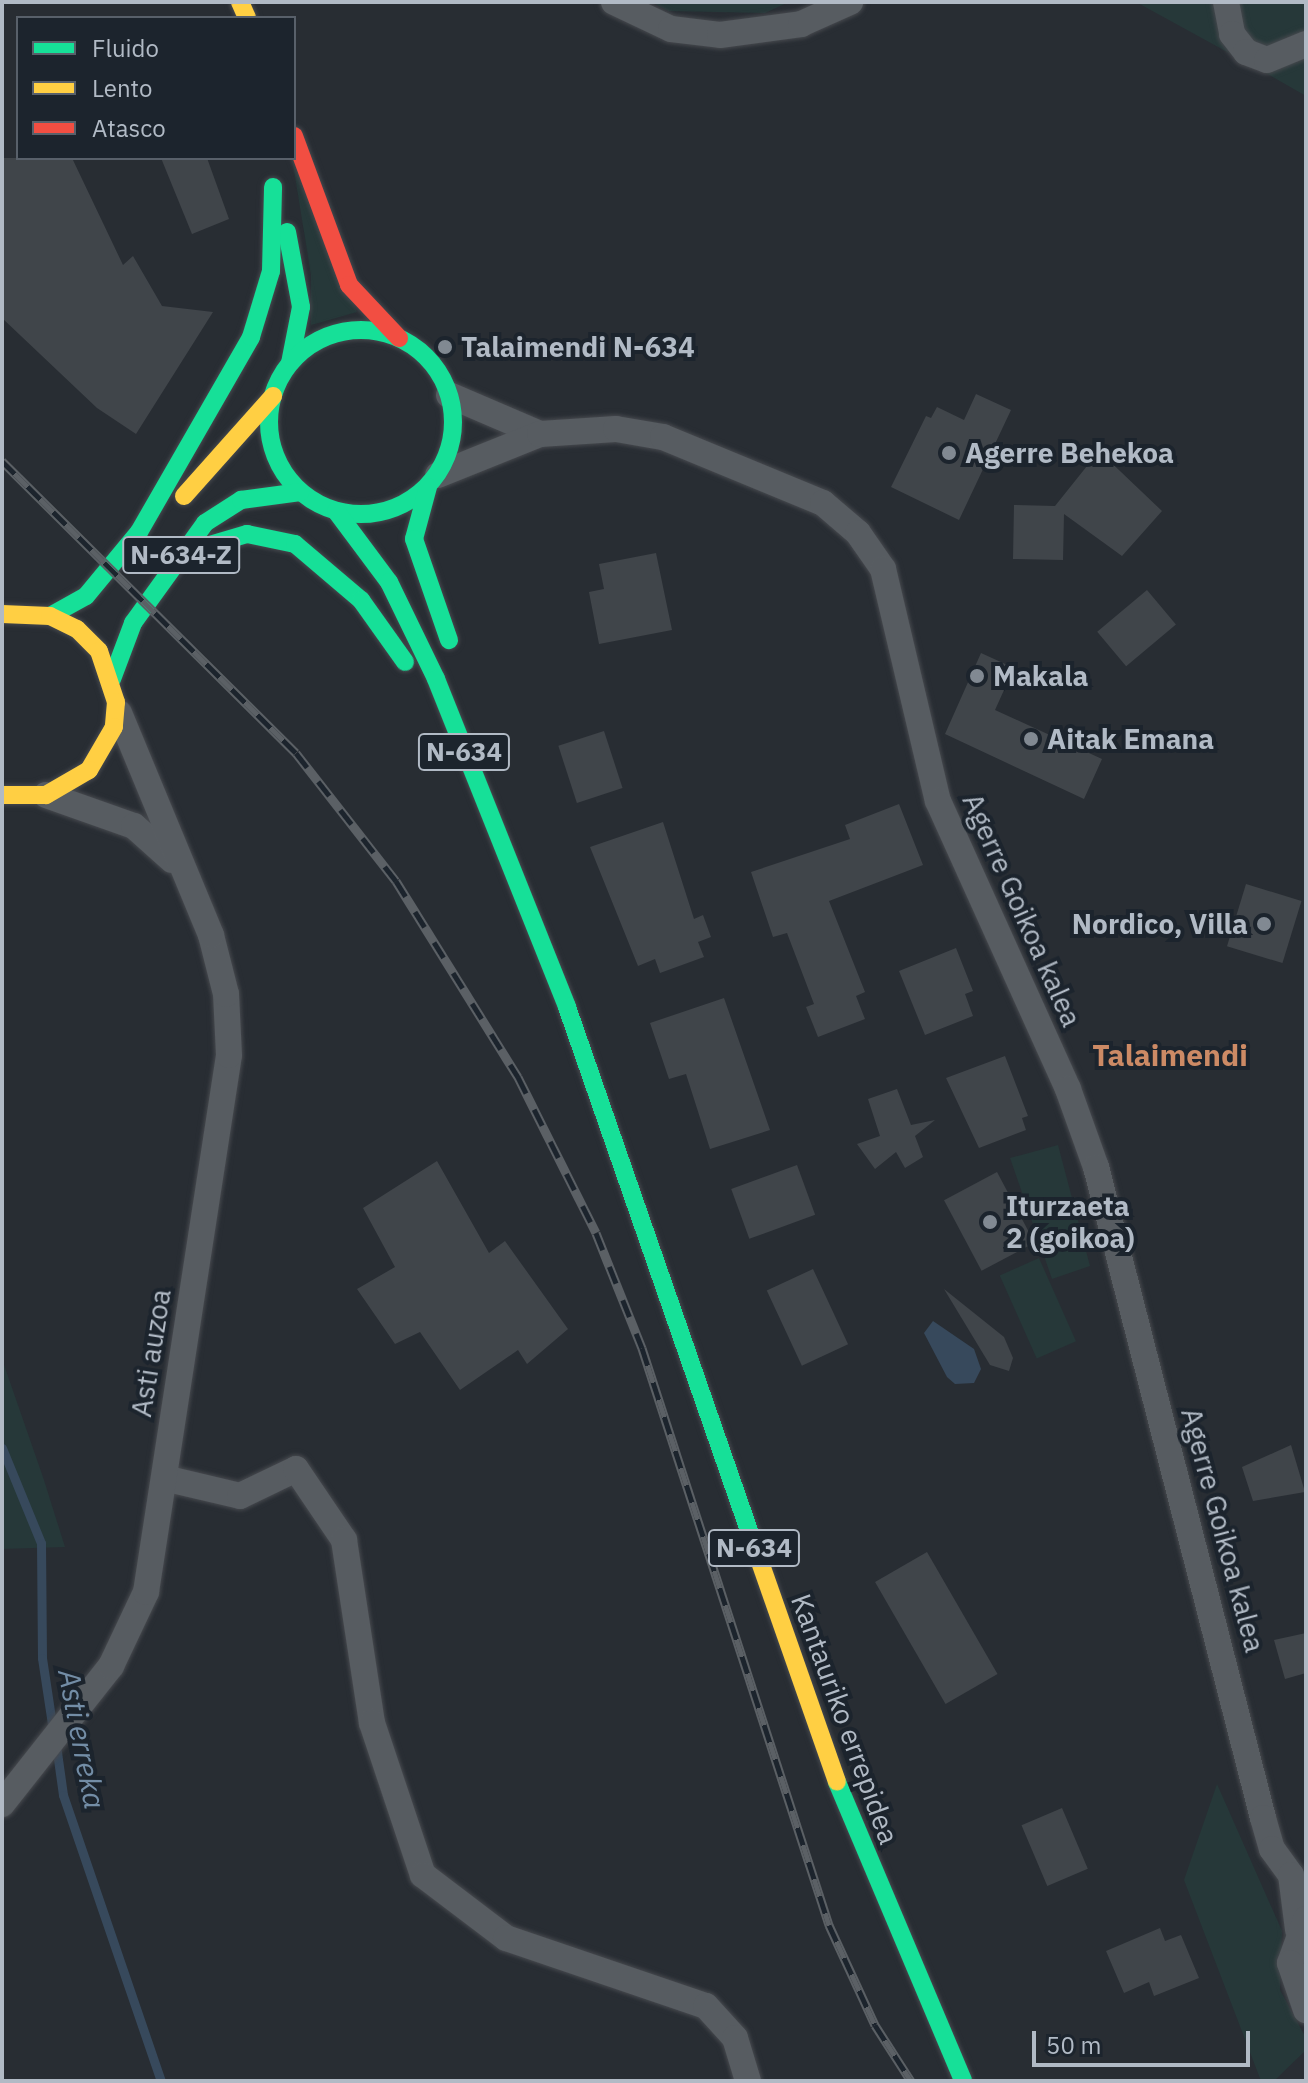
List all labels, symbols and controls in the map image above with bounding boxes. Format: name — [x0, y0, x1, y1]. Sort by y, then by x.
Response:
legend — [16, 16, 296, 160]
text: Fluido — [92, 32, 159, 64]
text: Lento — [92, 72, 152, 104]
text: Atasco — [92, 112, 166, 144]
place label: Talaimendi N-634 — [461, 330, 695, 364]
marker: Talaimendi N-634 — [436, 338, 454, 356]
place label: Agerre Behekoa — [965, 436, 1174, 470]
marker: Agerre Behekoa — [940, 444, 958, 462]
road number: N-634-Z — [121, 533, 241, 577]
place label: Makala — [993, 659, 1088, 693]
marker: Makala — [968, 667, 986, 685]
place label: Aitak Emana — [1047, 722, 1214, 756]
road number: N-634 — [416, 730, 512, 774]
marker: Aitak Emana — [1022, 730, 1040, 748]
street label: Agerre Goikoa kalea — [956, 788, 1088, 1032]
place label: Nordico, Villa — [1072, 907, 1248, 941]
marker: Nordico, Villa — [1255, 915, 1273, 933]
district label: Talaimendi — [1092, 1037, 1248, 1073]
place label: Iturzaeta 2 (goikoa) — [1006, 1189, 1135, 1255]
marker: Iturzaeta 2 (goikoa) — [981, 1213, 999, 1231]
street label: Asti auzoa — [124, 1287, 178, 1419]
street label: Agerre Goikoa kalea — [1174, 1404, 1272, 1656]
road number: N-634 — [706, 1526, 802, 1570]
street label: Kantauriko errepidea — [784, 1589, 906, 1849]
water label: Asti erreka — [51, 1666, 113, 1812]
scale bar — [1036, 2015, 1254, 2065]
text: 50 m — [1046, 2029, 1101, 2061]

